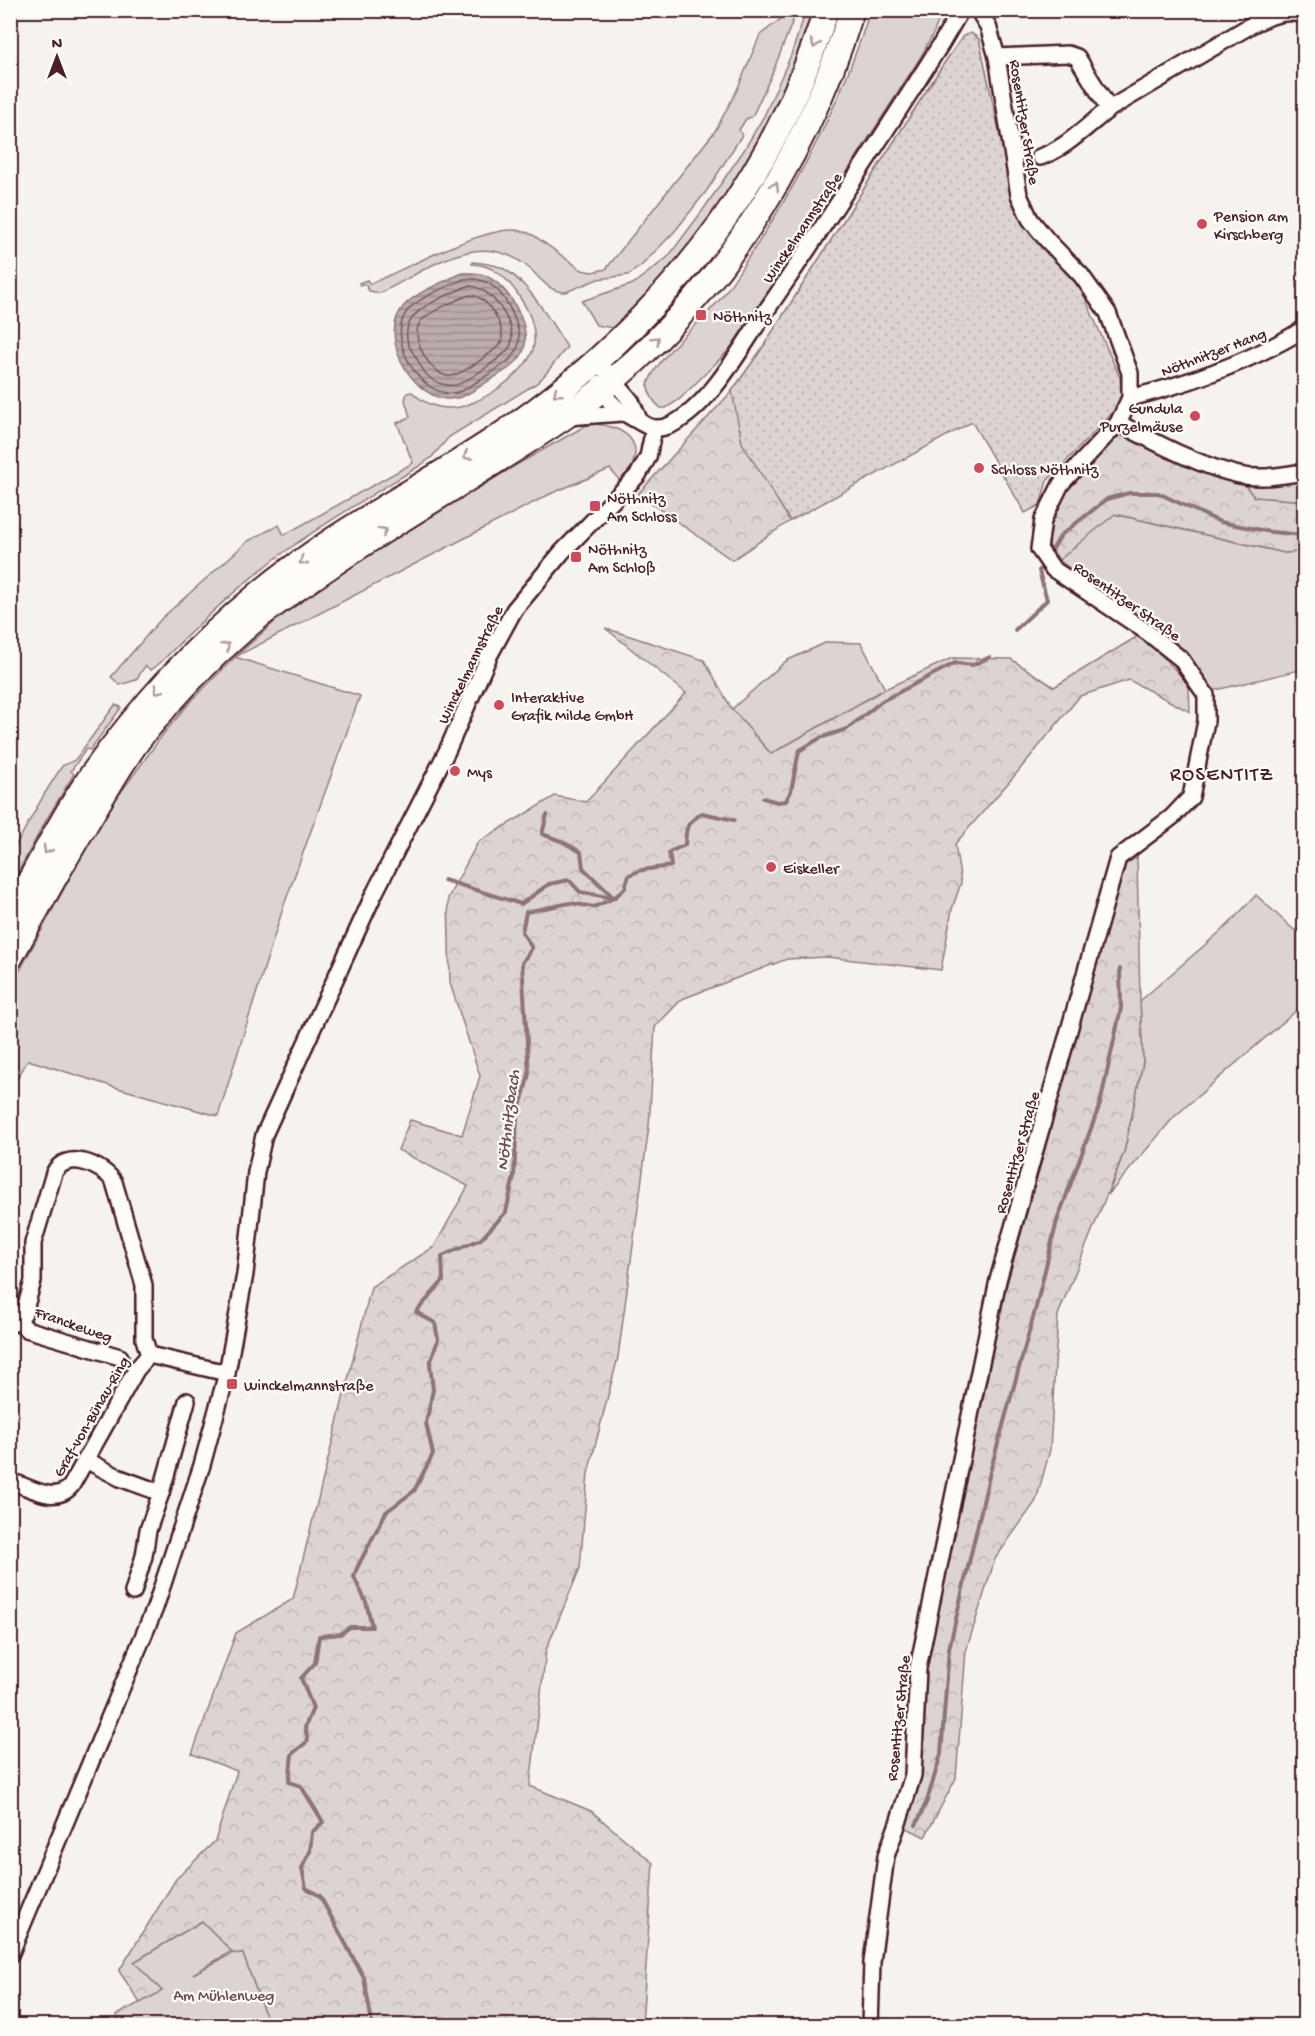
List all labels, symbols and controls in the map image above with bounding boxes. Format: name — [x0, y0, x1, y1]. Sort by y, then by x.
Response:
north arrow — [27, 27, 87, 87]
text: N — [52, 36, 63, 55]
one-way arrow — [810, 38, 822, 49]
street label: Rosentitzer Straße — [1003, 59, 1042, 187]
street label: Winckelmannstraße — [760, 169, 848, 288]
one-way arrow — [768, 181, 779, 192]
place label: Pension am Kirschberg — [1213, 209, 1289, 246]
marker: Pension am Kirschberg — [1195, 217, 1209, 231]
marker: Nöthnitz — [694, 308, 708, 322]
place label: Nöthnitz — [713, 309, 772, 328]
street label: Nöthnitzer Hang — [1159, 326, 1269, 383]
one-way arrow — [649, 336, 660, 347]
one-way arrow — [553, 386, 564, 397]
place label: Gundula Purzelmäuse — [1099, 401, 1184, 438]
marker: Gundula Purzelmäuse — [1188, 409, 1202, 423]
one-way arrow — [463, 449, 474, 460]
marker: Schloss Nöthnitz — [972, 461, 986, 475]
place label: Schloss Nöthnitz — [991, 462, 1099, 481]
place label: Nöthnitz Am Schloss — [607, 491, 678, 528]
marker: Nöthnitz Am Schloss — [588, 499, 602, 513]
one-way arrow — [377, 526, 387, 538]
place label: Nöthnitz Am Schloß — [588, 542, 656, 579]
marker: Nöthnitz Am Schloß — [569, 550, 583, 564]
one-way arrow — [299, 554, 310, 565]
street label: Rosentitzer Straße — [1069, 559, 1184, 647]
street label: Winckelmannstraße — [435, 603, 509, 728]
one-way arrow — [218, 643, 229, 654]
one-way arrow — [154, 683, 165, 694]
place label: Interaktive Grafik Milde GmbH — [511, 690, 634, 727]
marker: Interaktive Grafik Milde GmbH — [492, 698, 506, 712]
marker: Mys — [448, 764, 462, 778]
place label: Mys — [467, 765, 493, 784]
district label: ROSENTITZ — [1170, 765, 1274, 788]
one-way arrow — [42, 844, 54, 854]
marker: Eiskeller — [764, 860, 778, 874]
place label: Eiskeller — [783, 861, 840, 880]
water label: Nöthnitzbach — [493, 1069, 526, 1172]
street label: Rosentitzer Straße — [993, 1089, 1046, 1216]
street label: Franckeweg — [31, 1304, 114, 1348]
street label: Graf-von-Bünau-Ring — [51, 1354, 135, 1481]
marker: Winckelmannstraße — [225, 1377, 239, 1391]
place label: Winckelmannstraße — [244, 1378, 374, 1397]
street label: Rosentitzer Straße — [884, 1654, 917, 1782]
park label: Am Mühlenweg — [174, 1988, 274, 2007]

